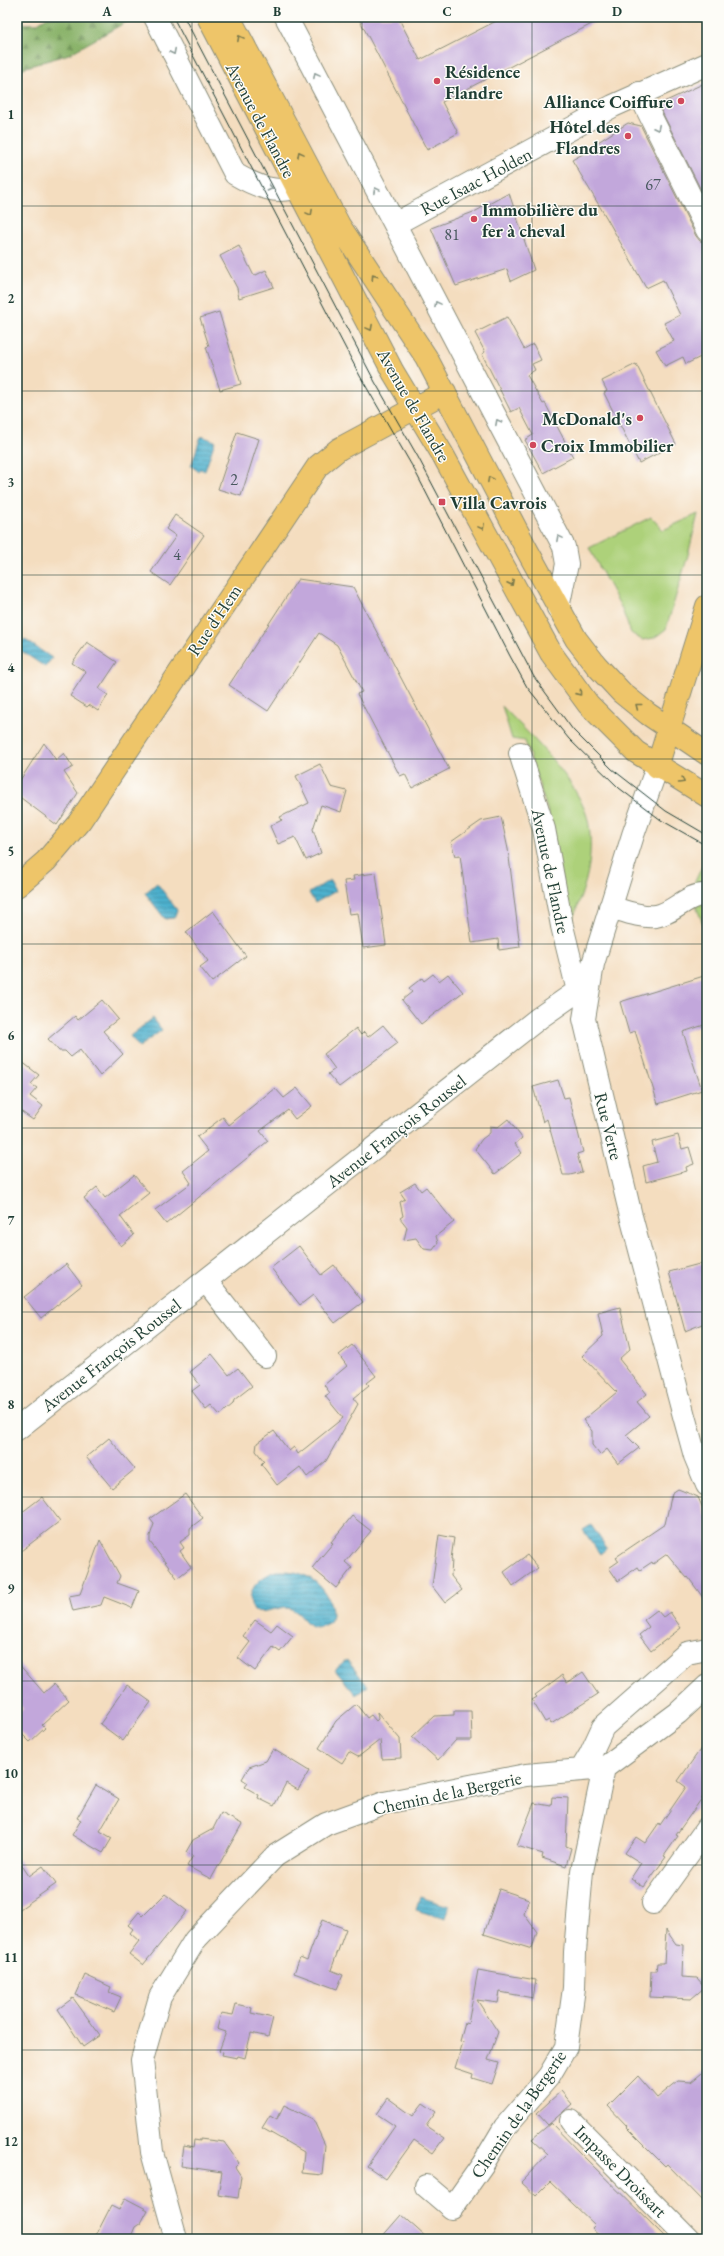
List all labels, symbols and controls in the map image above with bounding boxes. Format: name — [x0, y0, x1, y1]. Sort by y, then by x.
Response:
text: A — [101, 3, 112, 20]
text: B — [273, 3, 281, 20]
text: C — [442, 3, 452, 20]
text: D — [612, 3, 622, 20]
one-way arrow — [237, 35, 245, 43]
one-way arrow — [168, 47, 176, 55]
street label: Avenue de Flandre — [220, 57, 301, 182]
place label: Résidence Flandre — [445, 60, 521, 104]
one-way arrow — [313, 71, 321, 79]
marker: Résidence Flandre — [432, 76, 442, 86]
place label: Alliance Coiffure — [543, 90, 673, 113]
marker: Alliance Coiffure — [676, 96, 686, 106]
text: 1 — [8, 106, 15, 123]
place label: Hôtel des Flandres — [549, 115, 620, 159]
one-way arrow — [652, 124, 660, 131]
marker: Hôtel des Flandres — [623, 131, 633, 141]
street label: Rue Isaac Holden — [416, 142, 536, 220]
one-way arrow — [297, 150, 305, 158]
house number: 67 — [645, 174, 661, 195]
one-way arrow — [267, 184, 274, 192]
one-way arrow — [374, 186, 381, 194]
place label: Immobilière du fer à cheval — [482, 198, 598, 242]
one-way arrow — [305, 209, 313, 216]
marker: Immobilière du fer à cheval — [469, 214, 479, 224]
house number: 81 — [444, 224, 460, 245]
one-way arrow — [371, 274, 379, 281]
text: 2 — [8, 290, 15, 307]
one-way arrow — [435, 301, 442, 309]
one-way arrow — [366, 324, 373, 331]
street label: Avenue de Flandre — [372, 343, 456, 466]
place label: McDonald's — [542, 407, 632, 430]
marker: McDonald's — [635, 413, 645, 423]
one-way arrow — [496, 419, 503, 427]
place label: Croix Immobilier — [541, 434, 674, 457]
marker: Croix Immobilier — [528, 440, 538, 450]
house number: 2 — [230, 469, 238, 490]
text: 3 — [8, 474, 15, 491]
one-way arrow — [487, 475, 494, 483]
place label: Villa Cavrois — [450, 491, 547, 514]
marker: Villa Cavrois — [437, 497, 447, 507]
one-way arrow — [478, 523, 485, 531]
one-way arrow — [556, 534, 564, 542]
house number: 4 — [173, 544, 181, 565]
one-way arrow — [507, 578, 514, 586]
street label: Rue d'Hem — [182, 580, 246, 660]
text: 4 — [8, 659, 15, 676]
one-way arrow — [575, 689, 582, 696]
one-way arrow — [635, 704, 642, 711]
one-way arrow — [678, 777, 685, 784]
street label: Avenue de Flandre — [526, 805, 575, 936]
text: 5 — [8, 843, 14, 860]
text: 6 — [8, 1027, 15, 1044]
street label: Avenue François Roussel — [321, 1069, 470, 1193]
street label: Rue Verte — [590, 1090, 628, 1162]
text: 7 — [8, 1212, 15, 1229]
street label: Avenue François Roussel — [36, 1293, 185, 1417]
text: 8 — [8, 1396, 15, 1413]
text: 9 — [8, 1580, 15, 1597]
text: 10 — [4, 1765, 18, 1782]
street label: Chemin de la Bergerie — [371, 1766, 523, 1820]
text: 11 — [4, 1949, 18, 1966]
street label: Chemin de la Bergerie — [465, 2045, 571, 2183]
street label: Impasse Droissart — [570, 2120, 672, 2222]
text: 12 — [4, 2133, 18, 2150]

